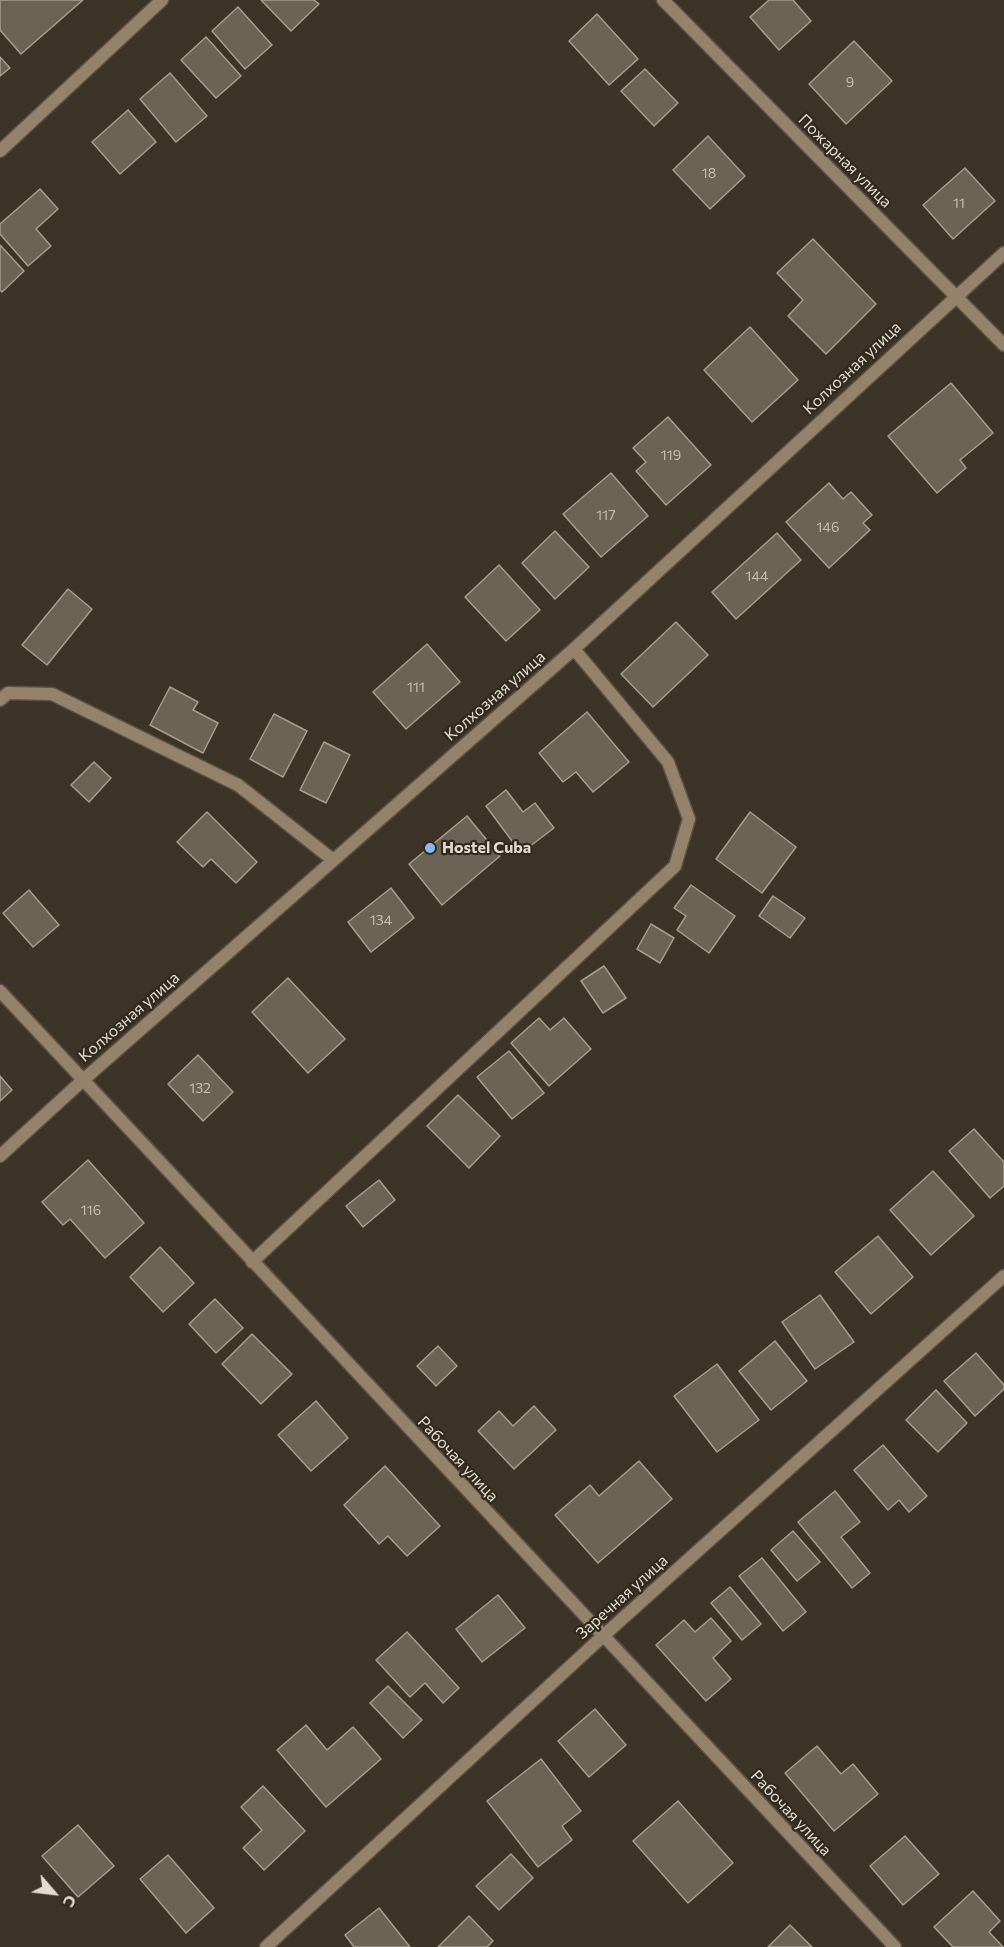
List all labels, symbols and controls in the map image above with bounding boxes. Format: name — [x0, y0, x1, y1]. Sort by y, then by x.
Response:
house number: 9 — [846, 74, 854, 90]
street label: Пожарная улица — [794, 110, 896, 212]
house number: 18 — [702, 165, 716, 181]
house number: 11 — [953, 195, 965, 211]
street label: Колхозная улица — [799, 318, 905, 418]
house number: 119 — [661, 447, 681, 463]
house number: 117 — [596, 507, 616, 523]
house number: 146 — [817, 519, 839, 535]
house number: 144 — [746, 568, 768, 584]
street label: Колхозная улица — [441, 647, 549, 745]
house number: 111 — [407, 679, 425, 695]
place label: Hostel Cuba — [442, 838, 531, 858]
marker: Hostel Cuba — [423, 841, 437, 855]
house number: 134 — [370, 912, 392, 928]
street label: Колхозная улица — [75, 968, 183, 1066]
house number: 132 — [189, 1080, 211, 1096]
house number: 116 — [81, 1202, 101, 1218]
street label: Рабочая улица — [414, 1412, 502, 1506]
street label: Заречная улица — [572, 1551, 672, 1643]
street label: Рабочая улица — [747, 1766, 835, 1860]
north arrow — [24, 1863, 84, 1923]
text: С — [59, 1892, 81, 1911]

